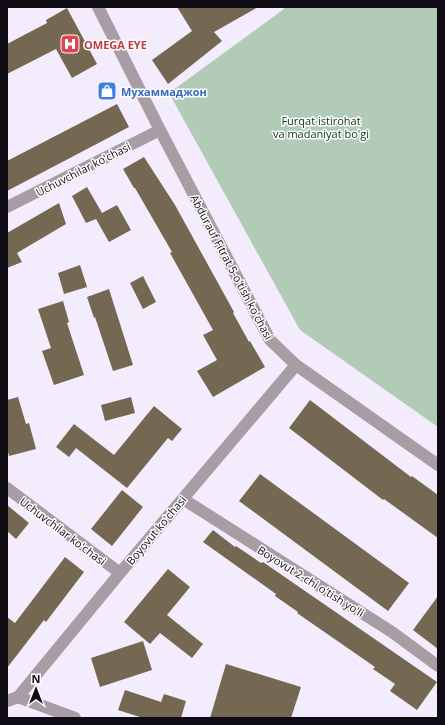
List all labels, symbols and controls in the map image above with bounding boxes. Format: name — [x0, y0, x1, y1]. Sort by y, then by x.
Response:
hospital icon: OMEGA EYE — [59, 33, 81, 55]
place label: OMEGA EYE — [84, 37, 147, 52]
shop icon: Мухаммаджон — [96, 80, 118, 102]
place label: Мухаммаджон — [121, 84, 207, 99]
park label: Furqat istirohat va madaniyat bo'gi — [273, 113, 369, 141]
street label: Uchuvchilar ko'chasi — [33, 139, 133, 199]
street label: Abdurauf Fitrat 5-o'tish ko'chasi — [187, 192, 277, 342]
street label: Boyovut ko'chasi — [123, 492, 189, 568]
street label: Uchuvchilar ko'chasi — [17, 494, 109, 568]
street label: Boyovut 2-chi o'tish yo'li — [255, 542, 367, 620]
north arrow — [16, 669, 56, 709]
text: N — [32, 671, 40, 686]

